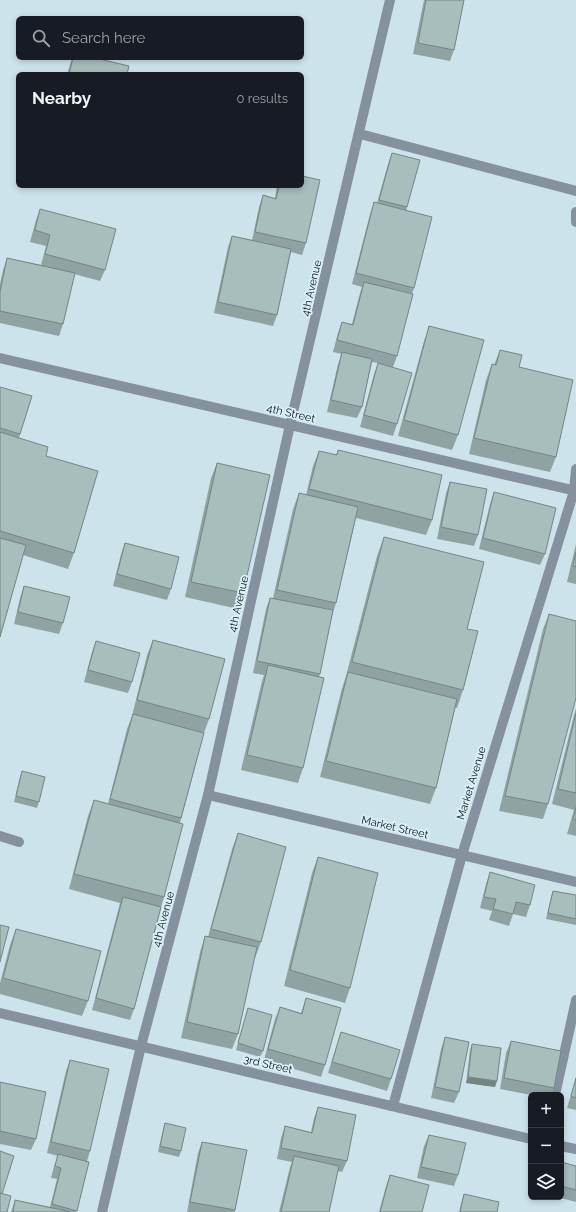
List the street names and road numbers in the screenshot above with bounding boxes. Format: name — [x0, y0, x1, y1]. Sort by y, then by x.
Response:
street label: 4th Avenue — [299, 258, 324, 317]
street label: 4th Street — [265, 402, 317, 425]
street label: 4th Avenue — [226, 574, 251, 633]
street label: Market Avenue — [454, 744, 489, 821]
street label: Market Street — [360, 813, 430, 842]
street label: 4th Avenue — [150, 889, 177, 948]
street label: 3rd Street — [242, 1053, 294, 1076]

